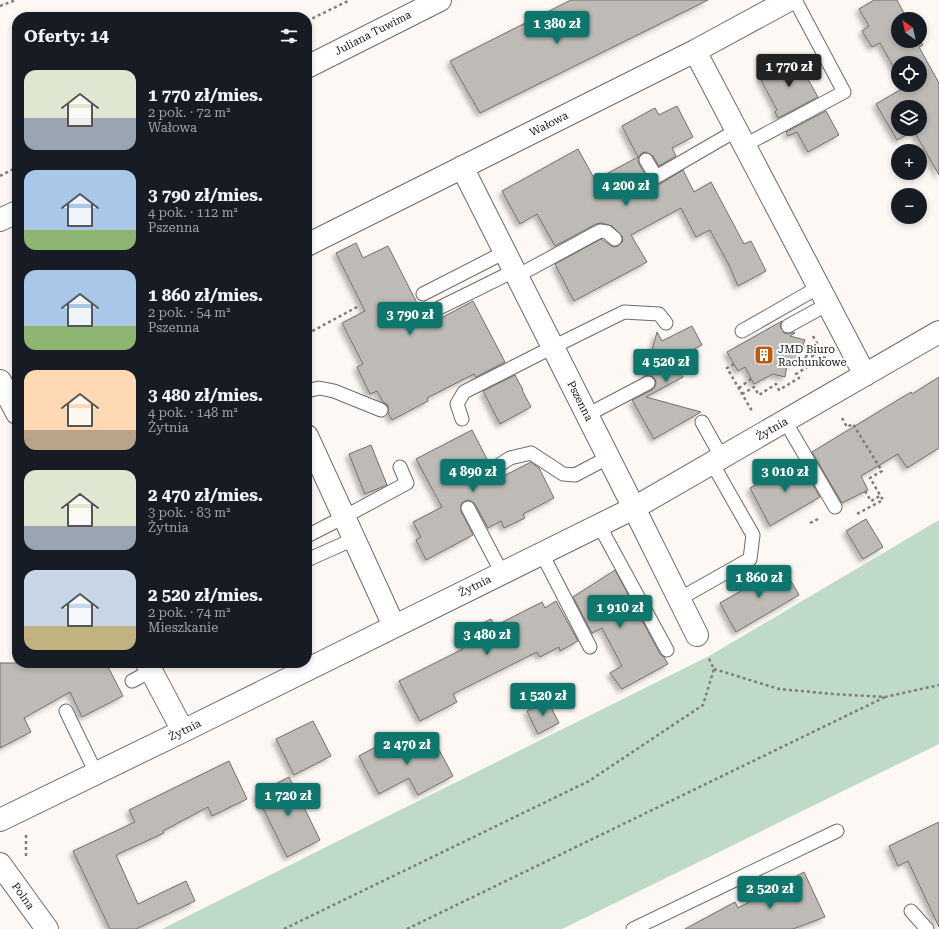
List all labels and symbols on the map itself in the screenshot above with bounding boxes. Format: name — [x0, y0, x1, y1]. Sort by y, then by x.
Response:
street label: Juliana Tuwima — [332, 8, 414, 58]
pin: 1 380 zł — [516, 11, 598, 45]
north arrow — [891, 12, 927, 48]
pin: 1 770 zł — [748, 54, 830, 88]
street label: Wałowa — [528, 109, 571, 139]
pin: 4 200 zł — [585, 173, 667, 207]
pin: 3 790 zł — [369, 302, 451, 336]
place label: JMD Biuro Rachunkowe — [778, 343, 846, 369]
building icon: JMD Biuro Rachunkowe — [753, 344, 775, 366]
pin: 4 520 zł — [625, 349, 707, 383]
street label: Pszenna — [564, 379, 596, 423]
street label: Żytnia — [753, 414, 790, 443]
pin: 4 890 zł — [432, 459, 514, 493]
pin: 3 010 zł — [744, 459, 826, 493]
pin: 1 860 zł — [718, 565, 800, 599]
street label: Żytnia — [456, 572, 493, 599]
pin: 1 910 zł — [579, 595, 661, 629]
pin: 3 480 zł — [446, 622, 528, 656]
pin: 1 520 zł — [502, 683, 584, 717]
street label: Żytnia — [166, 716, 203, 743]
pin: 2 470 zł — [366, 732, 448, 766]
pin: 1 720 zł — [247, 783, 329, 817]
pin: 2 520 zł — [729, 876, 811, 910]
street label: Polna — [9, 880, 37, 912]

